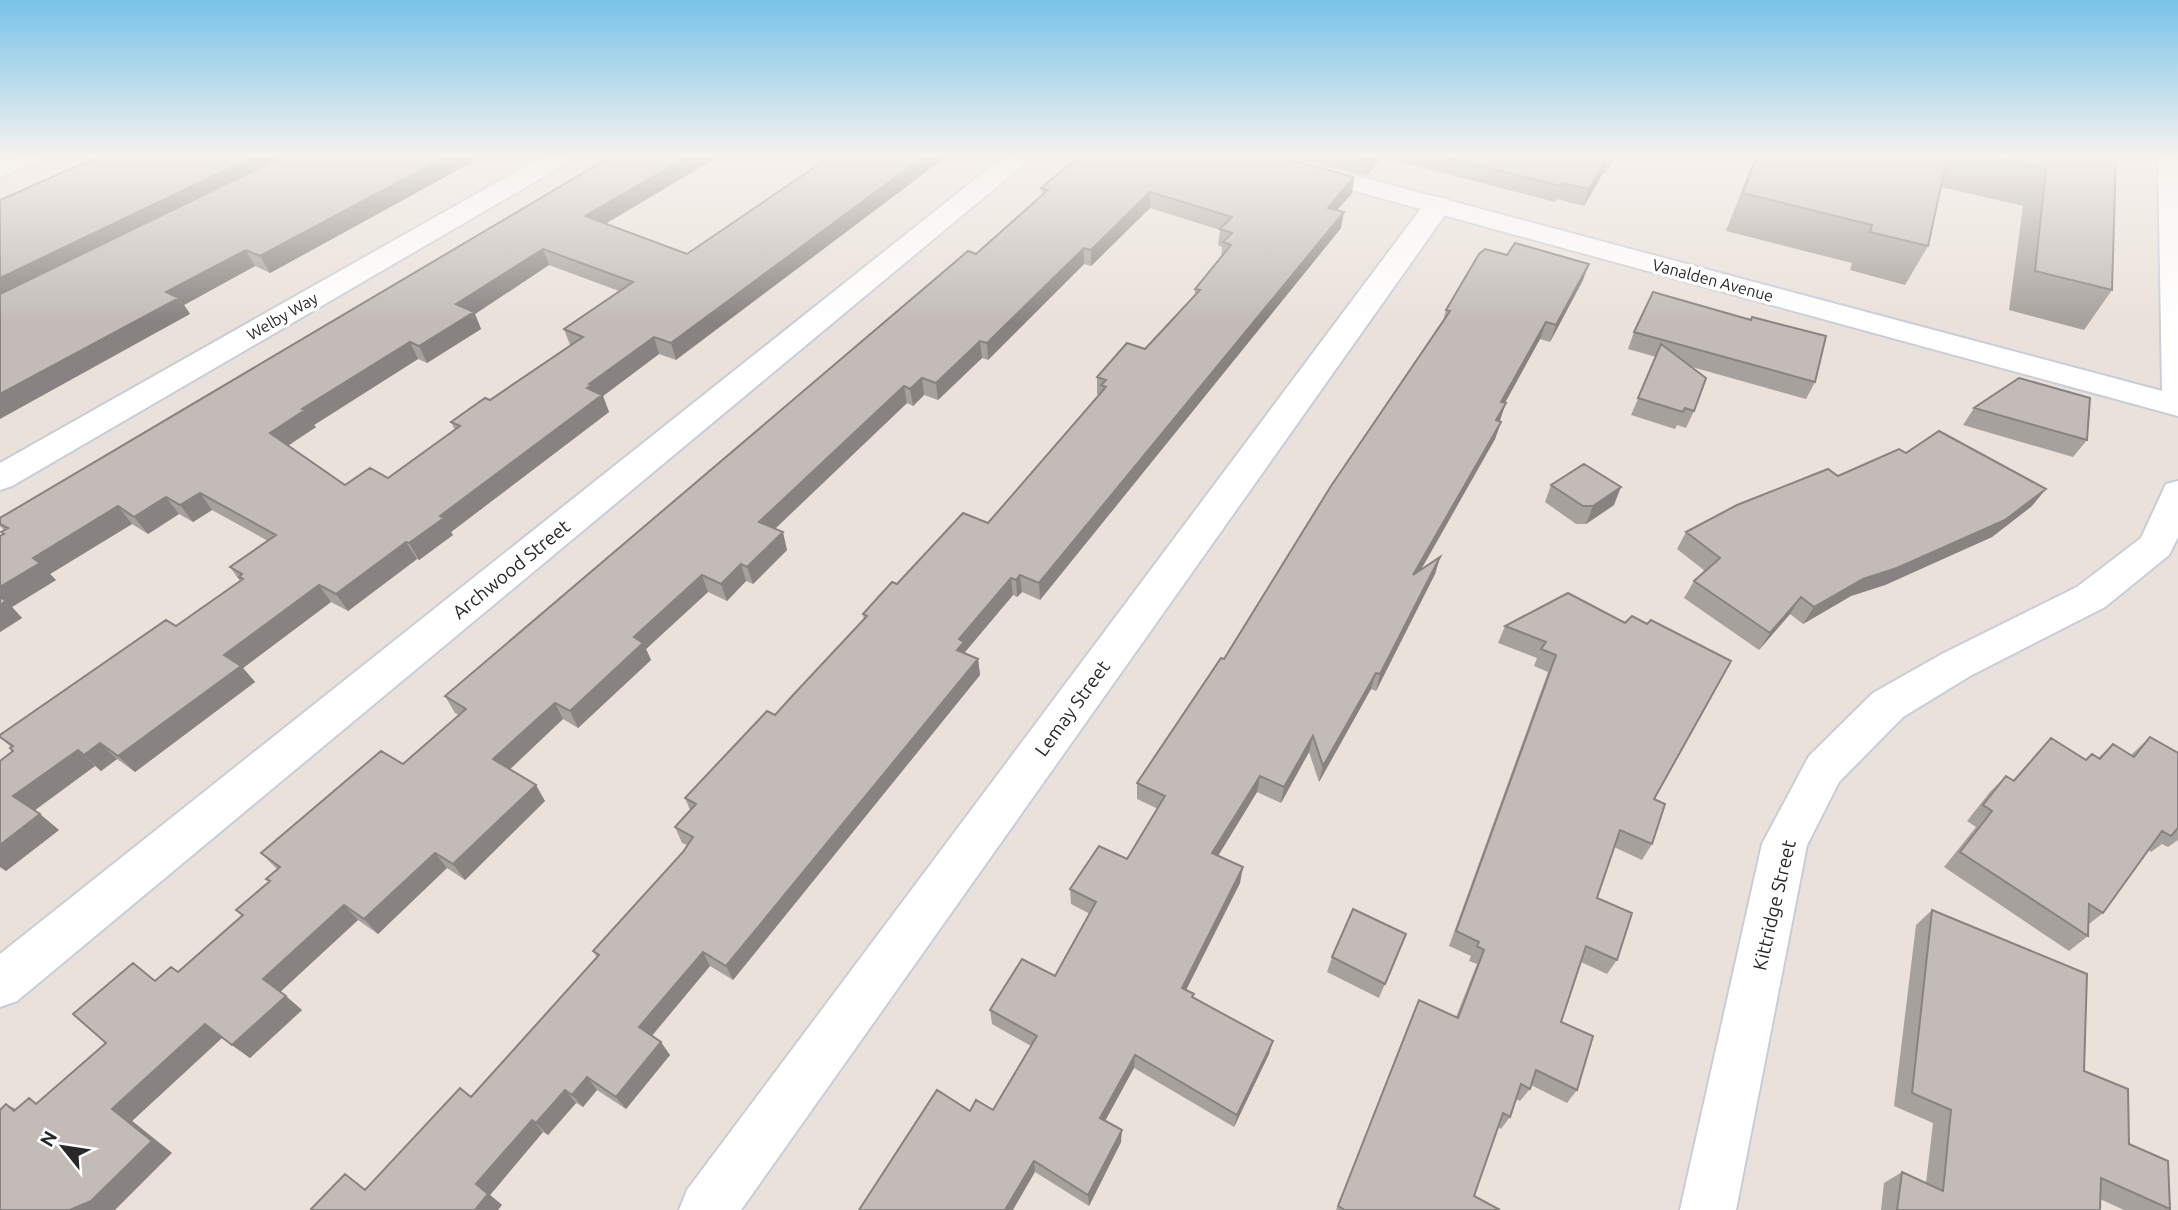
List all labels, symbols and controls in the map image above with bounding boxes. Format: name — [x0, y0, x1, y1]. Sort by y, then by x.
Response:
street label: Vanalden Avenue — [1651, 255, 1775, 305]
street label: Welby Way — [243, 288, 321, 343]
street label: Archwood Street — [448, 515, 575, 623]
street label: Lemay Street — [1030, 655, 1114, 760]
street label: Kittridge Street — [1748, 837, 1800, 972]
north arrow — [28, 1112, 98, 1182]
text: N — [35, 1127, 61, 1150]

